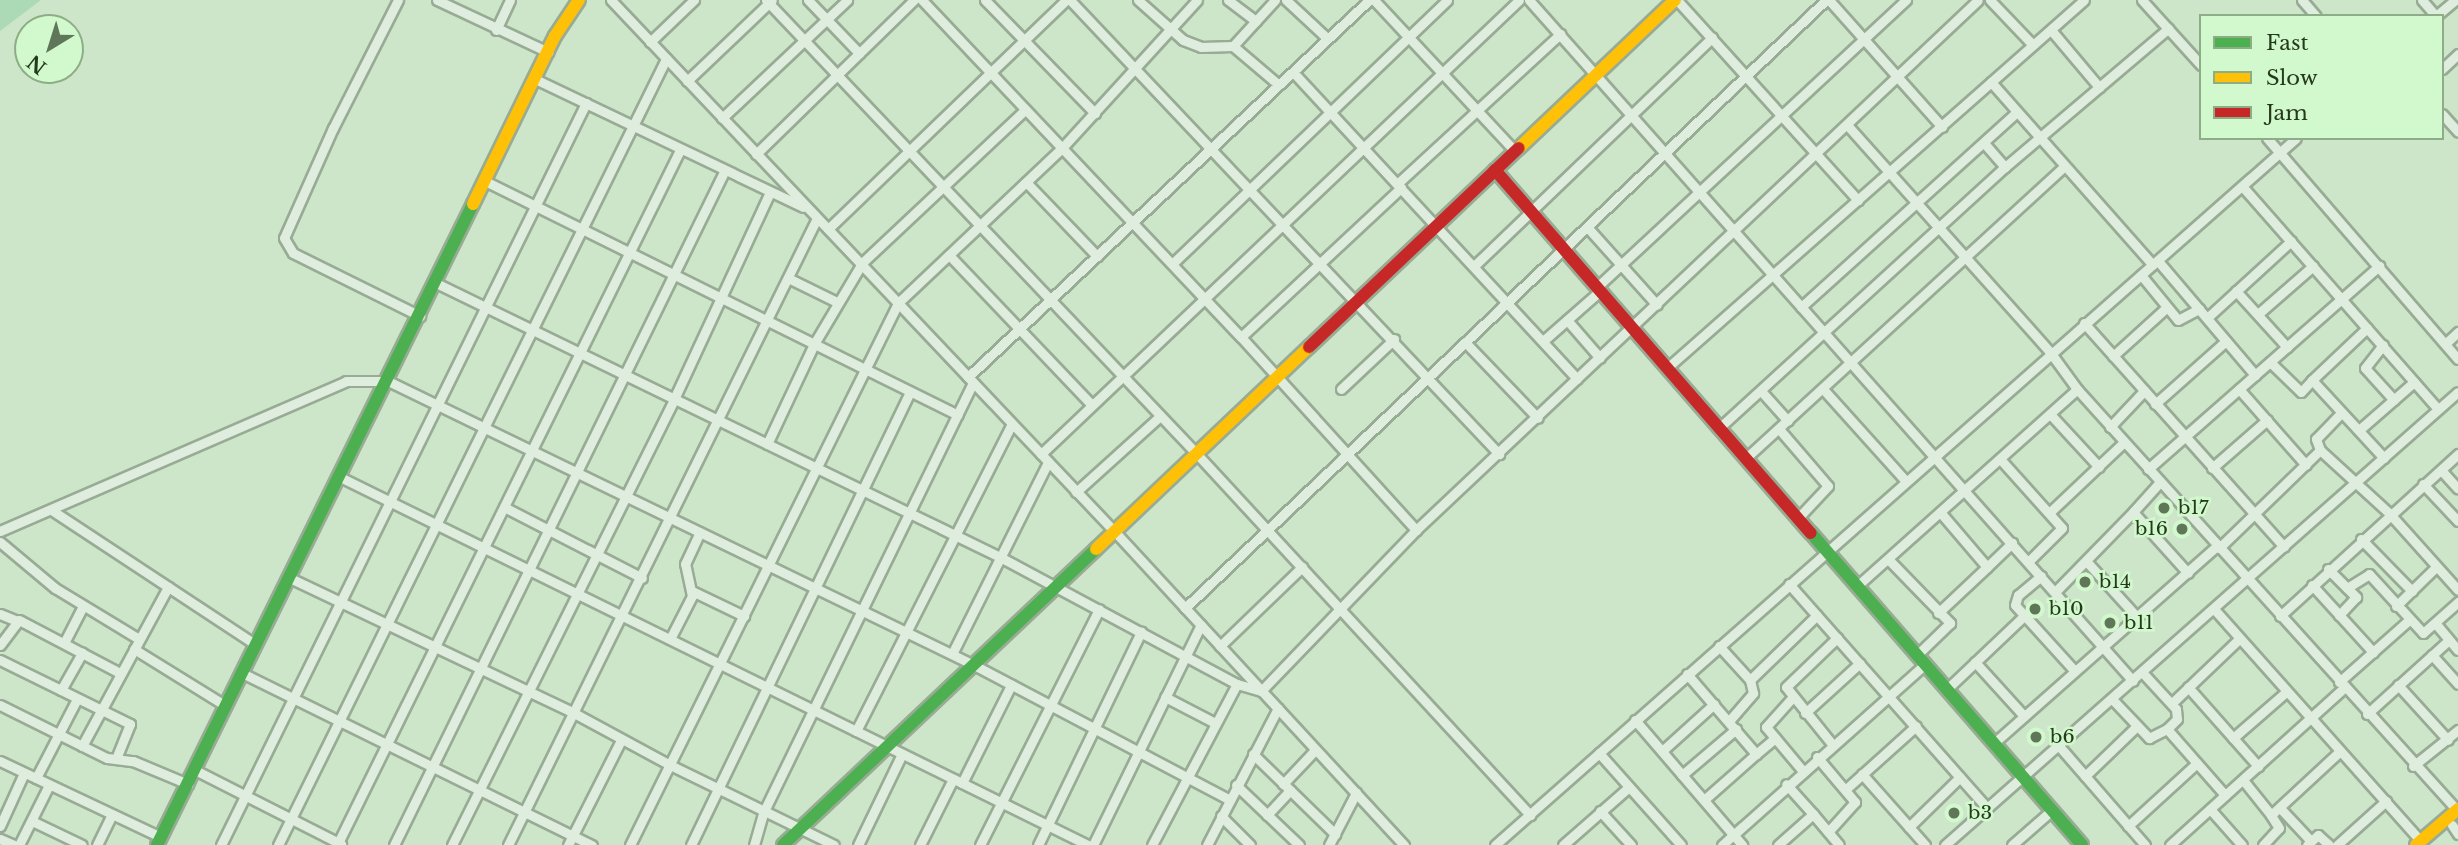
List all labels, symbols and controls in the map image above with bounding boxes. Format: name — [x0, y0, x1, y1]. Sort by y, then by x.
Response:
north arrow — [14, 14, 84, 84]
legend — [2199, 14, 2444, 140]
text: Fast — [2266, 30, 2308, 56]
text: N — [23, 50, 51, 79]
text: Slow — [2266, 65, 2318, 91]
text: Jam — [2266, 100, 2308, 126]
place label: b17 — [2178, 497, 2208, 519]
marker: b17 — [2156, 500, 2172, 516]
place label: b16 — [2135, 518, 2168, 540]
marker: b16 — [2174, 521, 2190, 537]
place label: b14 — [2099, 571, 2131, 593]
marker: b14 — [2077, 574, 2093, 590]
place label: b10 — [2049, 598, 2083, 620]
marker: b10 — [2027, 601, 2043, 617]
place label: b11 — [2124, 612, 2153, 634]
marker: b11 — [2102, 615, 2118, 631]
place label: b6 — [2050, 726, 2075, 748]
marker: b6 — [2028, 729, 2044, 745]
place label: b3 — [1968, 802, 1992, 824]
marker: b3 — [1946, 805, 1962, 821]

